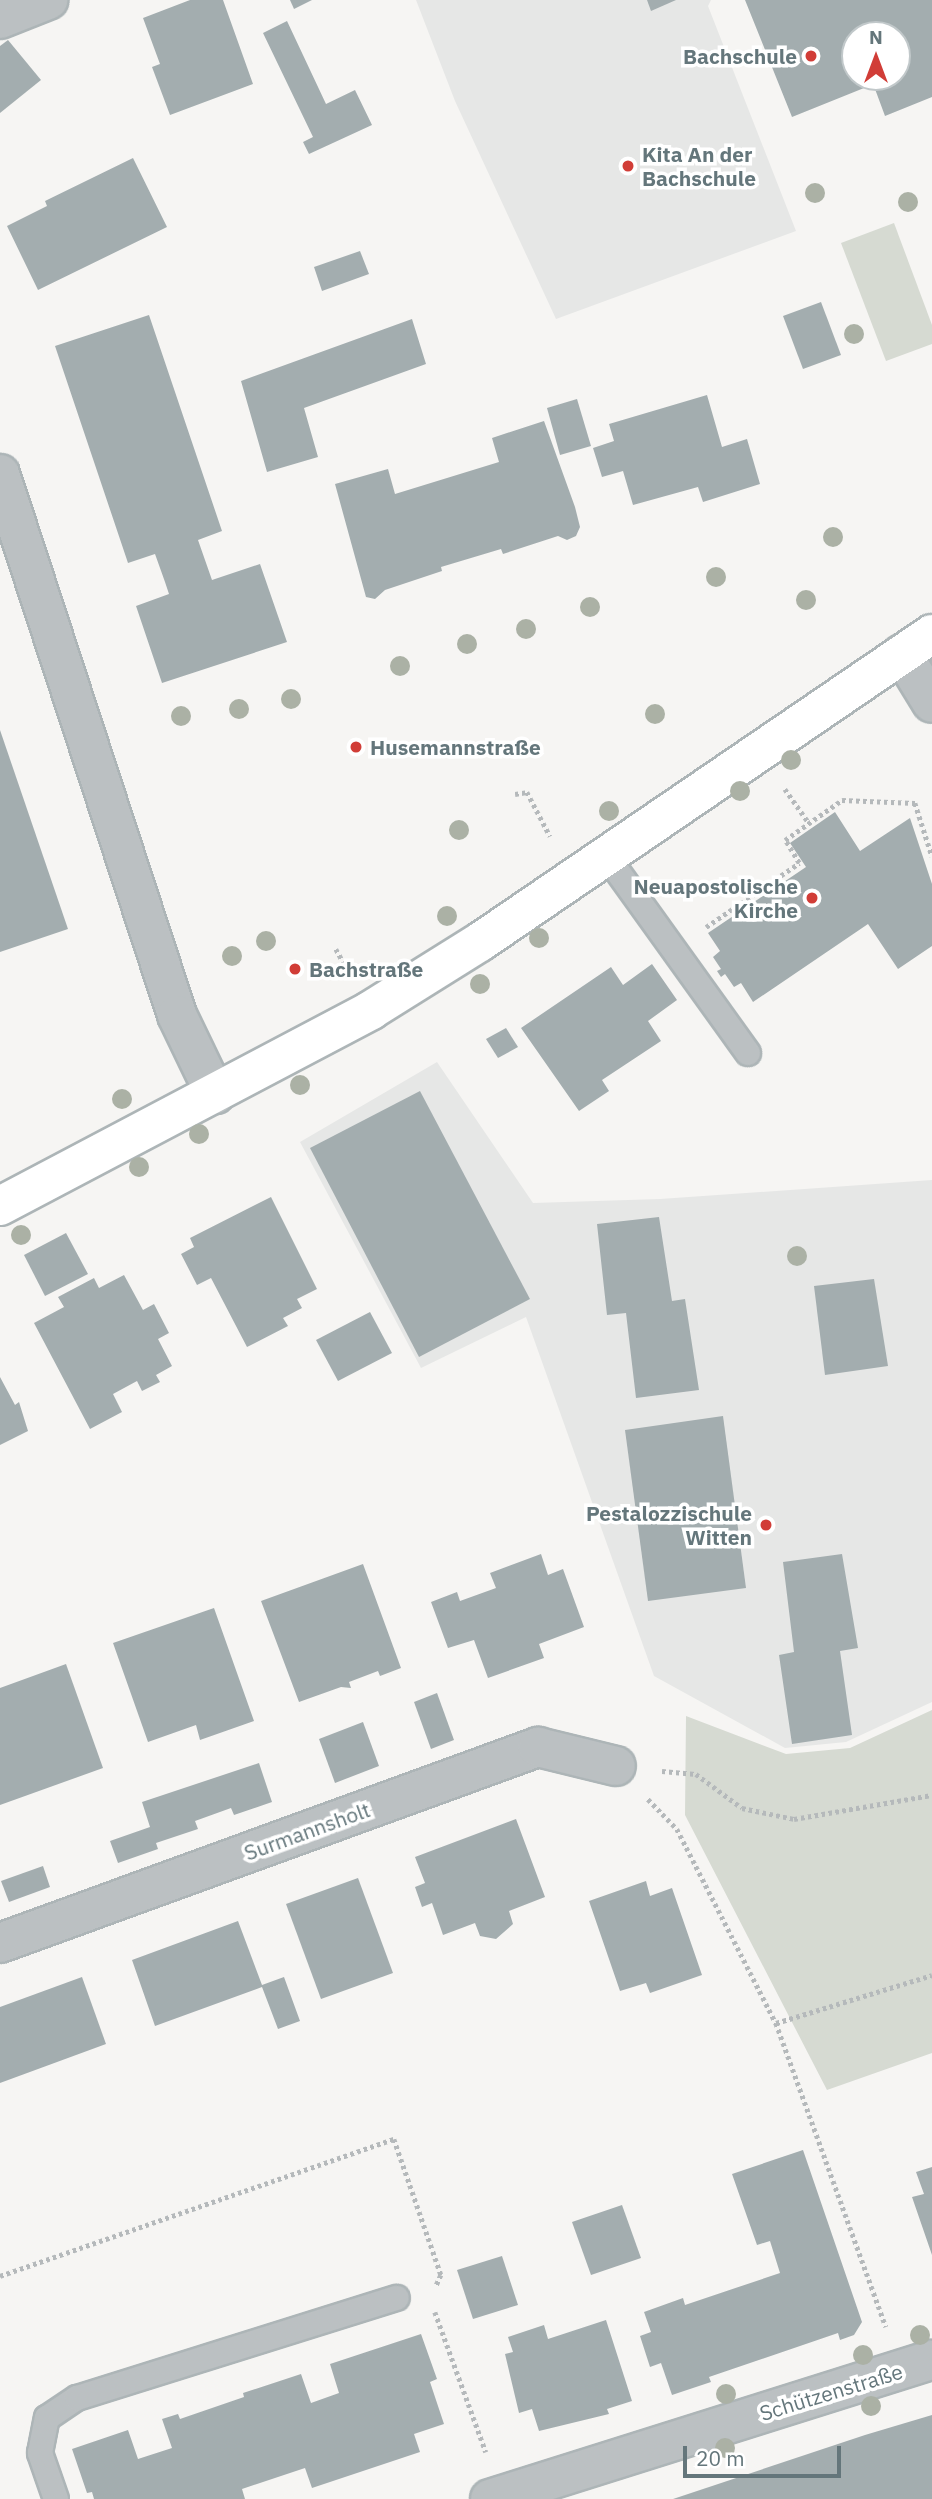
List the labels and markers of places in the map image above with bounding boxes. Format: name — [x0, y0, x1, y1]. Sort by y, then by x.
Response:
place label: Bachschule — [683, 43, 797, 69]
marker: Bachschule — [803, 48, 819, 64]
place label: Kita An der Bachschule — [642, 141, 756, 191]
marker: Kita An der Bachschule — [620, 158, 636, 174]
place label: Husemannstraße — [370, 734, 541, 760]
marker: Husemannstraße — [348, 739, 364, 755]
place label: Neuapostolische Kirche — [634, 873, 798, 923]
marker: Neuapostolische Kirche — [804, 890, 820, 906]
place label: Bachstraße — [309, 956, 423, 982]
marker: Bachstraße — [287, 961, 303, 977]
place label: Pestalozzischule Witten — [586, 1500, 752, 1550]
marker: Pestalozzischule Witten — [758, 1517, 774, 1533]

